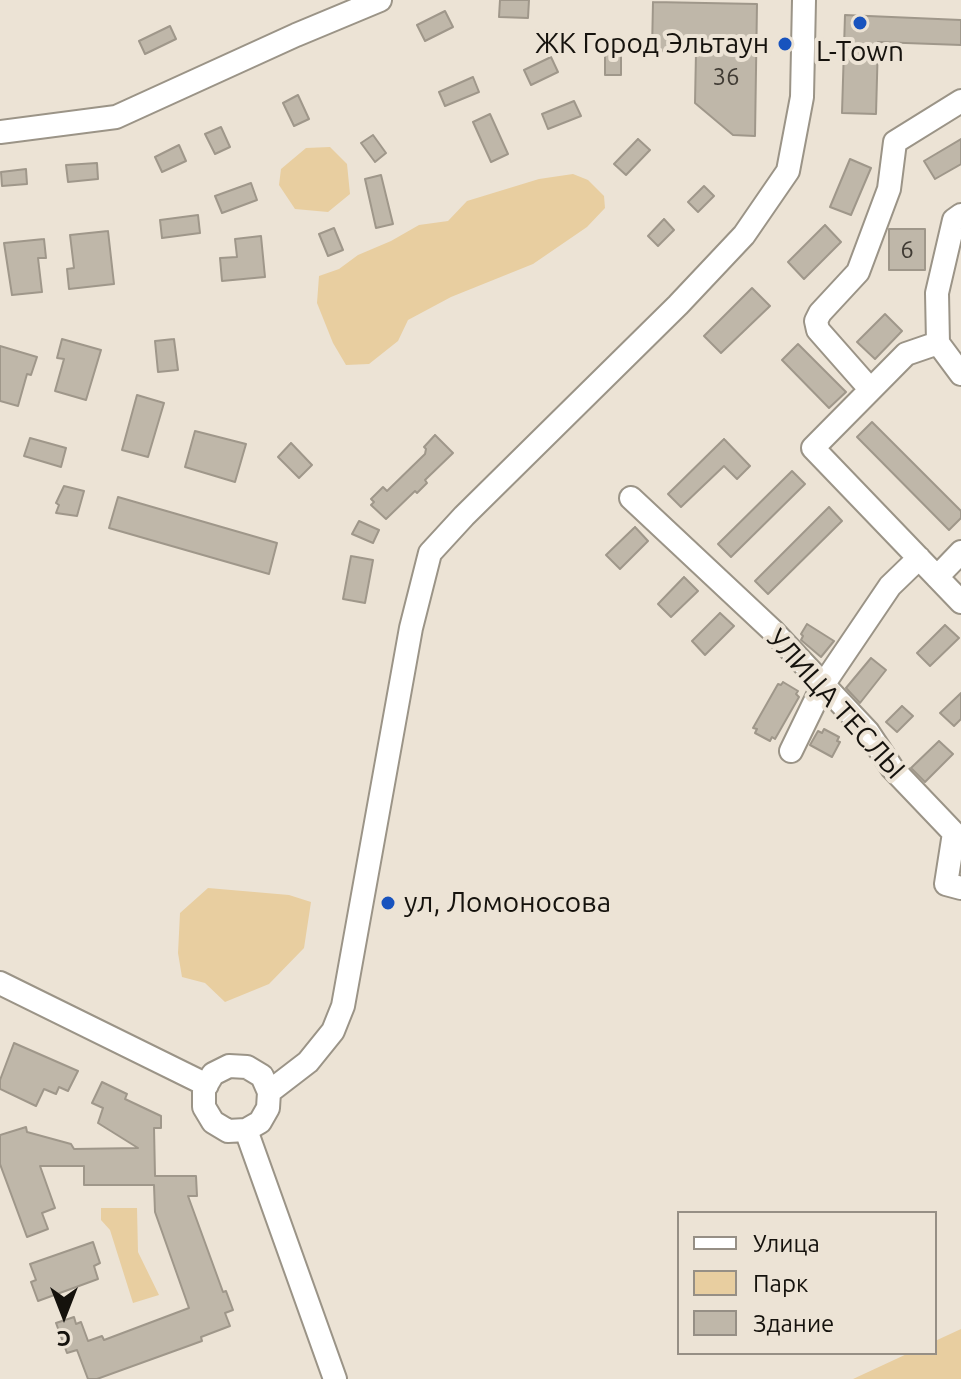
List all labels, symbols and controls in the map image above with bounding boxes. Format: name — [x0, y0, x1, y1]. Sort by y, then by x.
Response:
marker: L-Town — [851, 14, 869, 32]
place label: ЖК Город Эльтаун — [535, 27, 769, 61]
marker: ЖК Город Эльтаун — [776, 35, 794, 53]
place label: L-Town — [816, 35, 904, 69]
house number: 36 — [712, 63, 740, 91]
house number: 6 — [900, 236, 914, 264]
street label: УЛИЦА ТЕСЛЫ — [760, 622, 912, 786]
place label: ул, Ломоносова — [404, 886, 611, 920]
marker: ул, Ломоносова — [379, 894, 397, 912]
legend — [677, 1211, 937, 1355]
text: Улица — [753, 1230, 820, 1257]
text: Парк — [753, 1270, 808, 1297]
north arrow — [24, 1275, 104, 1355]
text: Здание — [753, 1310, 834, 1337]
text: С — [57, 1327, 71, 1352]

